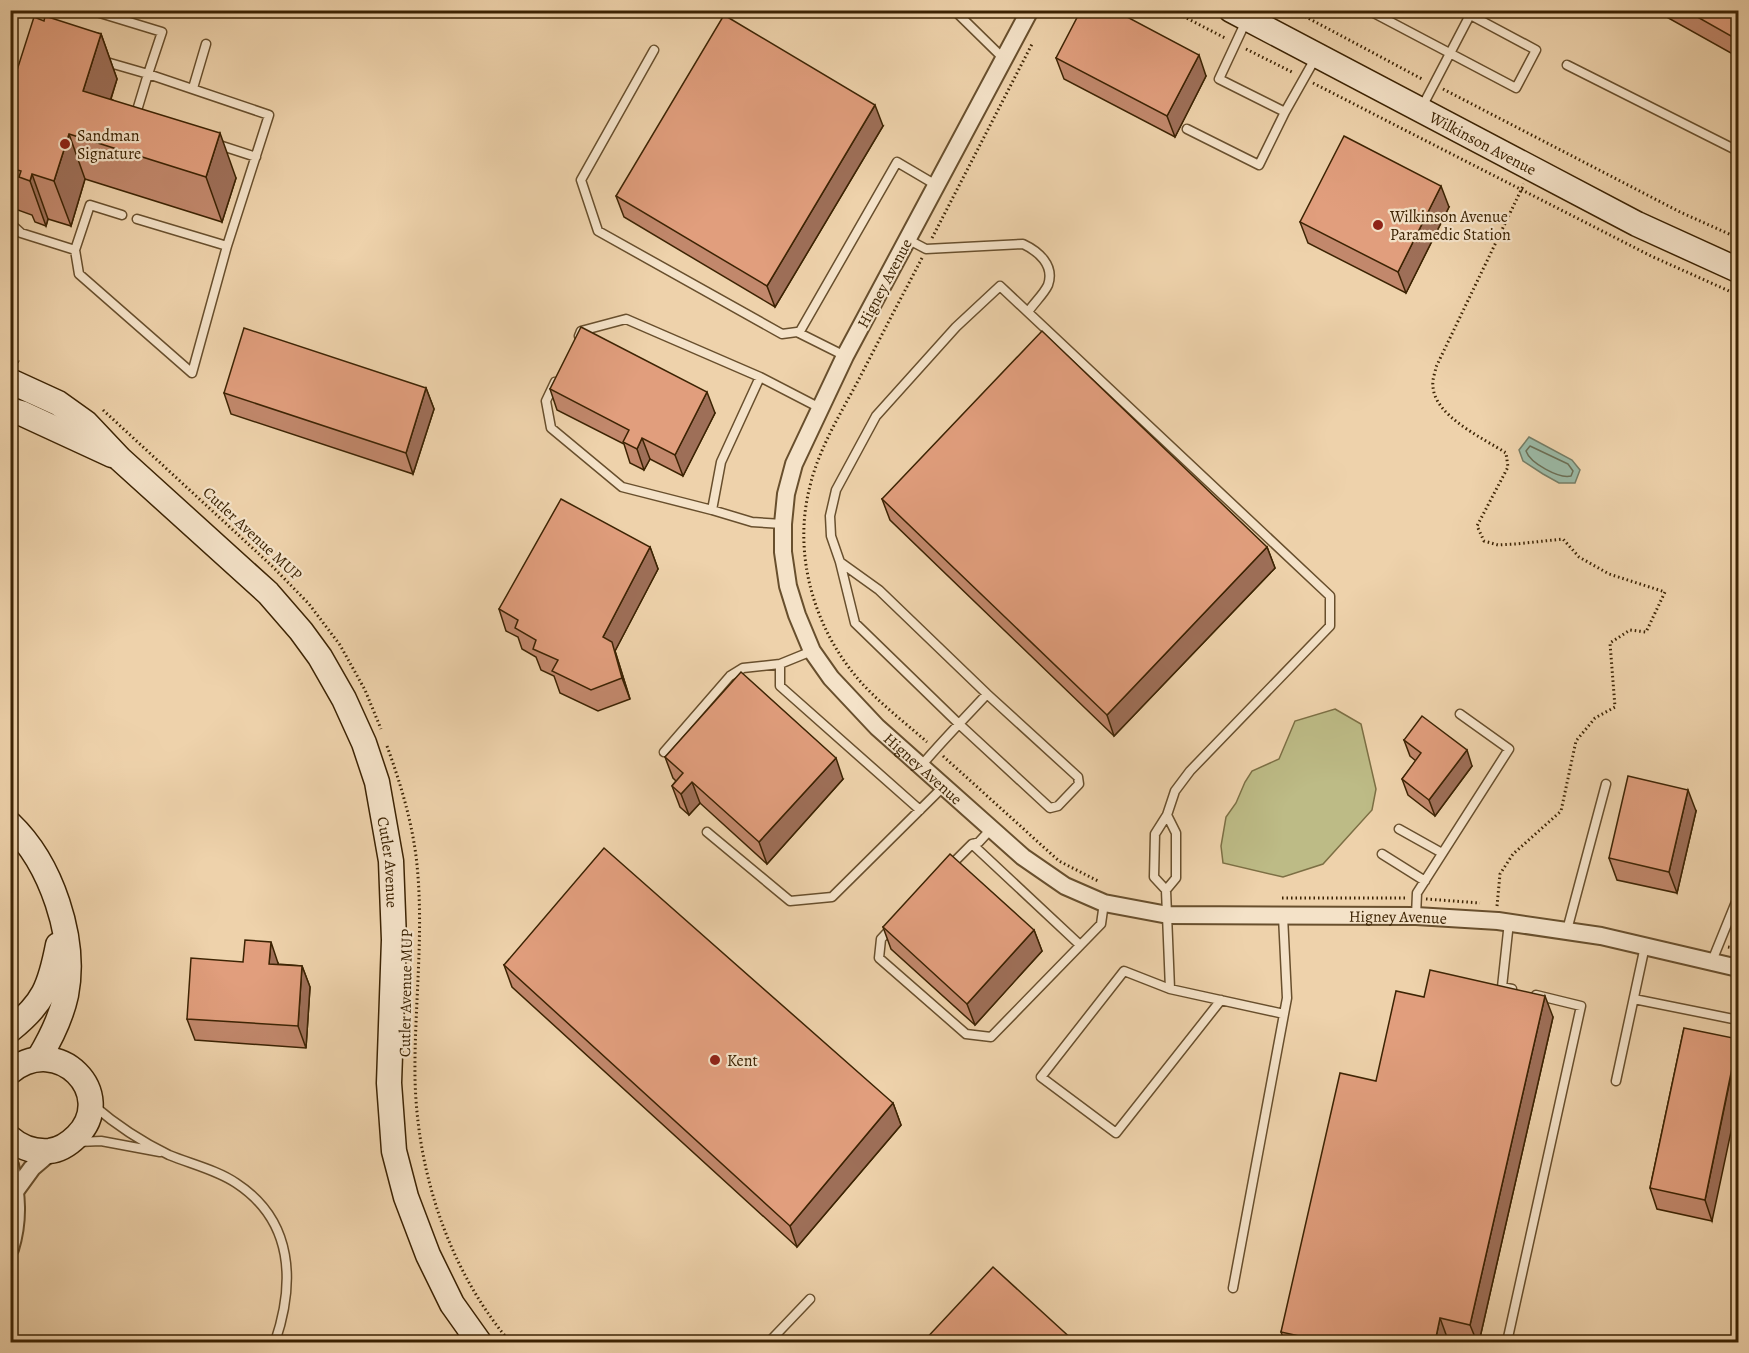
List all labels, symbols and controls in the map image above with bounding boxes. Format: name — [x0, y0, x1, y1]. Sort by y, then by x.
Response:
street label: Wilkinson Avenue — [1424, 106, 1540, 181]
place label: Sandman Signature — [77, 125, 141, 165]
marker: Sandman Signature — [58, 137, 72, 151]
place label: Wilkinson Avenue Paramedic Station — [1389, 206, 1511, 246]
marker: Wilkinson Avenue Paramedic Station — [1371, 218, 1385, 232]
street label: Higney Avenue — [852, 235, 918, 332]
street label: Cutler Avenue MUP — [198, 482, 307, 586]
street label: Higney Avenue — [879, 728, 967, 810]
street label: Cutler Avenue — [371, 815, 403, 908]
street label: Higney Avenue — [1349, 906, 1448, 930]
street label: Cutler Avenue MUP — [394, 928, 418, 1057]
place label: Kent — [727, 1050, 758, 1072]
marker: Kent — [708, 1053, 722, 1067]

